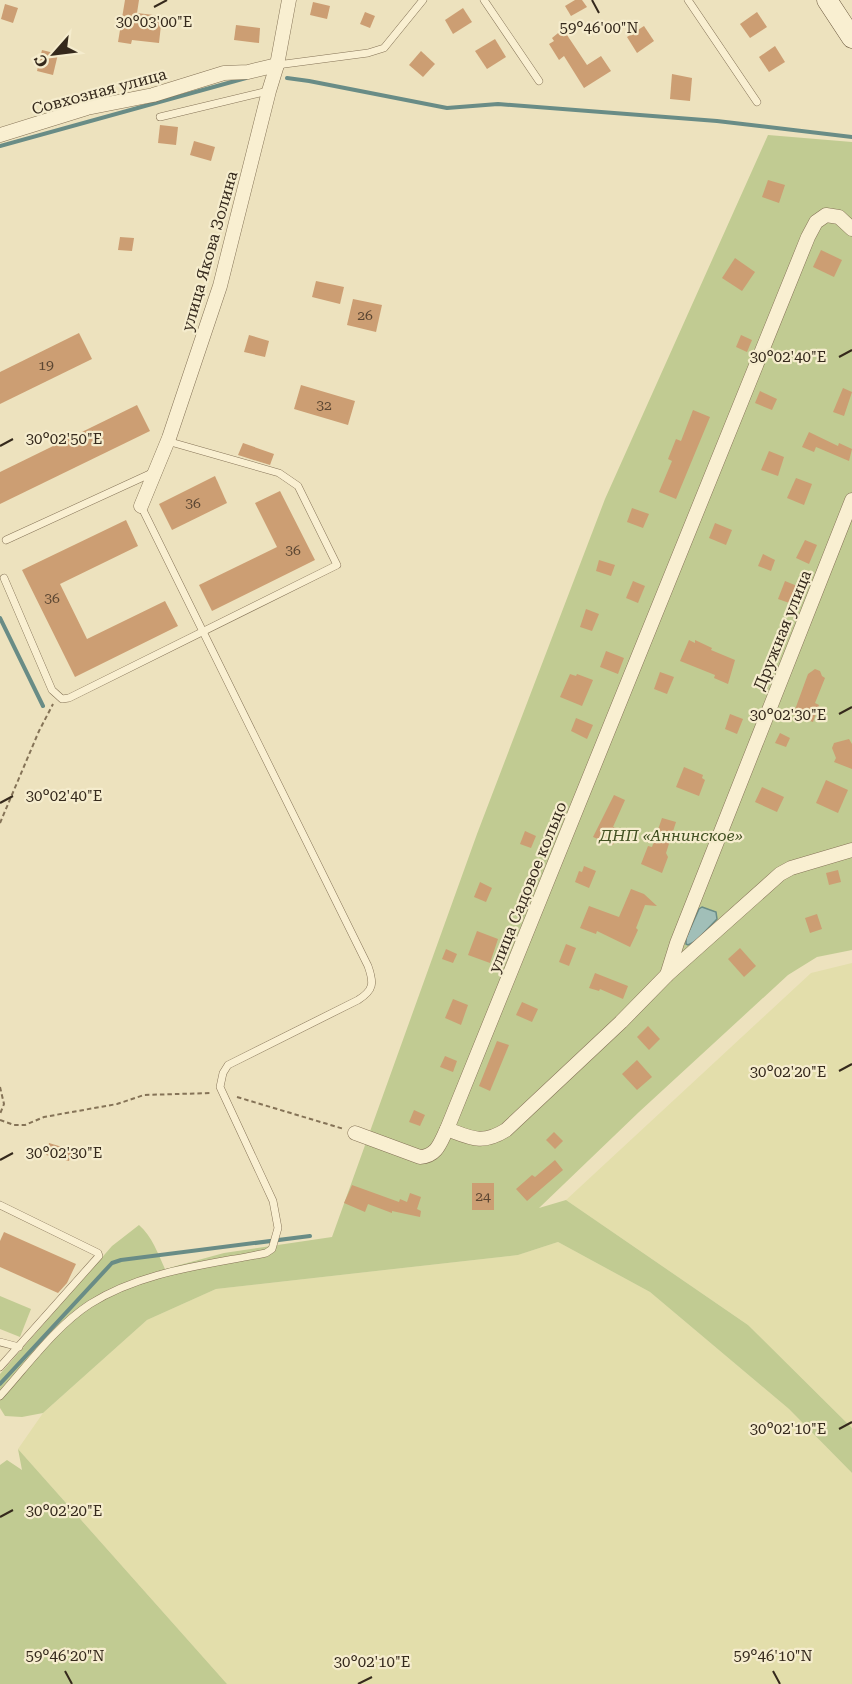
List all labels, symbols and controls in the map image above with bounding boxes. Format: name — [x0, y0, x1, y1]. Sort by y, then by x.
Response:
text: 30°03'00"E — [116, 13, 192, 31]
text: 59°46'00"N — [559, 19, 639, 37]
north arrow — [24, 24, 84, 84]
text: С — [30, 51, 52, 70]
street label: Совхозная улица — [30, 64, 169, 119]
street label: улица Якова Золина — [178, 169, 242, 333]
house number: 26 — [357, 307, 373, 323]
text: 30°02'40"E — [750, 348, 826, 366]
house number: 19 — [38, 357, 54, 373]
house number: 32 — [316, 397, 332, 413]
text: 30°02'50"E — [26, 430, 102, 448]
house number: 36 — [185, 495, 201, 511]
house number: 36 — [285, 542, 301, 558]
street label: Дружная улица — [750, 567, 815, 693]
house number: 36 — [44, 590, 60, 606]
text: 30°02'30"E — [750, 706, 826, 724]
text: 30°02'40"E — [26, 787, 102, 805]
street label: улица Садовое кольцо — [484, 799, 571, 976]
park label: ДНП «Аннинское» — [598, 826, 743, 845]
text: 30°02'20"E — [750, 1063, 826, 1081]
text: 30°02'30"E — [26, 1144, 102, 1162]
house number: 24 — [475, 1188, 491, 1204]
text: 30°02'10"E — [750, 1420, 826, 1438]
text: 30°02'20"E — [26, 1502, 102, 1520]
text: 59°46'20"N — [25, 1647, 105, 1665]
text: 59°46'10"N — [733, 1647, 813, 1665]
text: 30°02'10"E — [334, 1653, 410, 1671]

